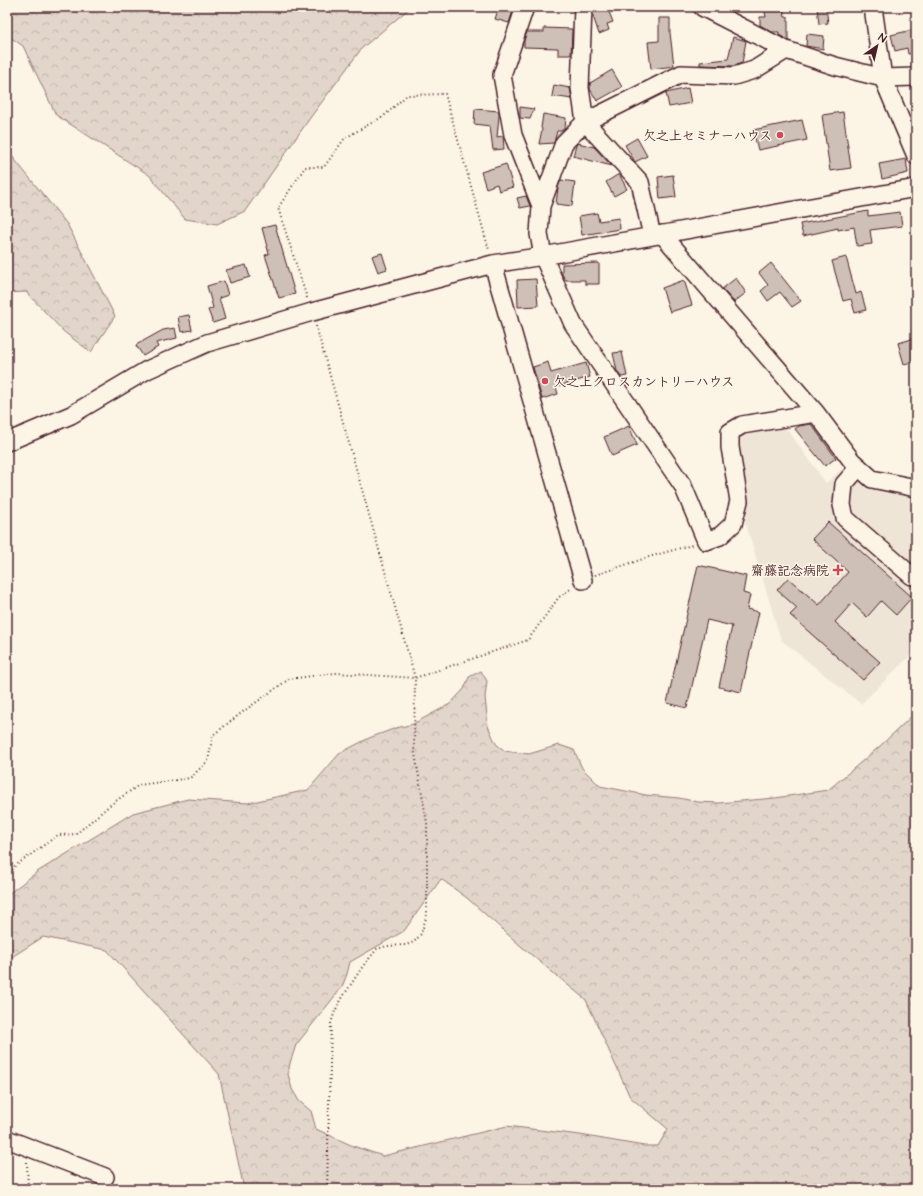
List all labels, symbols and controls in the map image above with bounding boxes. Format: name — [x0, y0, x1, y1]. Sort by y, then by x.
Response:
north arrow — [857, 26, 897, 66]
text: N — [875, 30, 889, 46]
place label: 欠之上セミナーハウス — [643, 127, 772, 145]
marker: 欠之上セミナーハウス — [775, 130, 785, 140]
place label: 欠之上クロスカントリーハウス — [553, 373, 734, 391]
marker: 欠之上クロスカントリーハウス — [540, 376, 550, 386]
place label: 齋藤記念病院 — [751, 562, 829, 580]
marker: 齋藤記念病院 — [832, 564, 844, 576]

